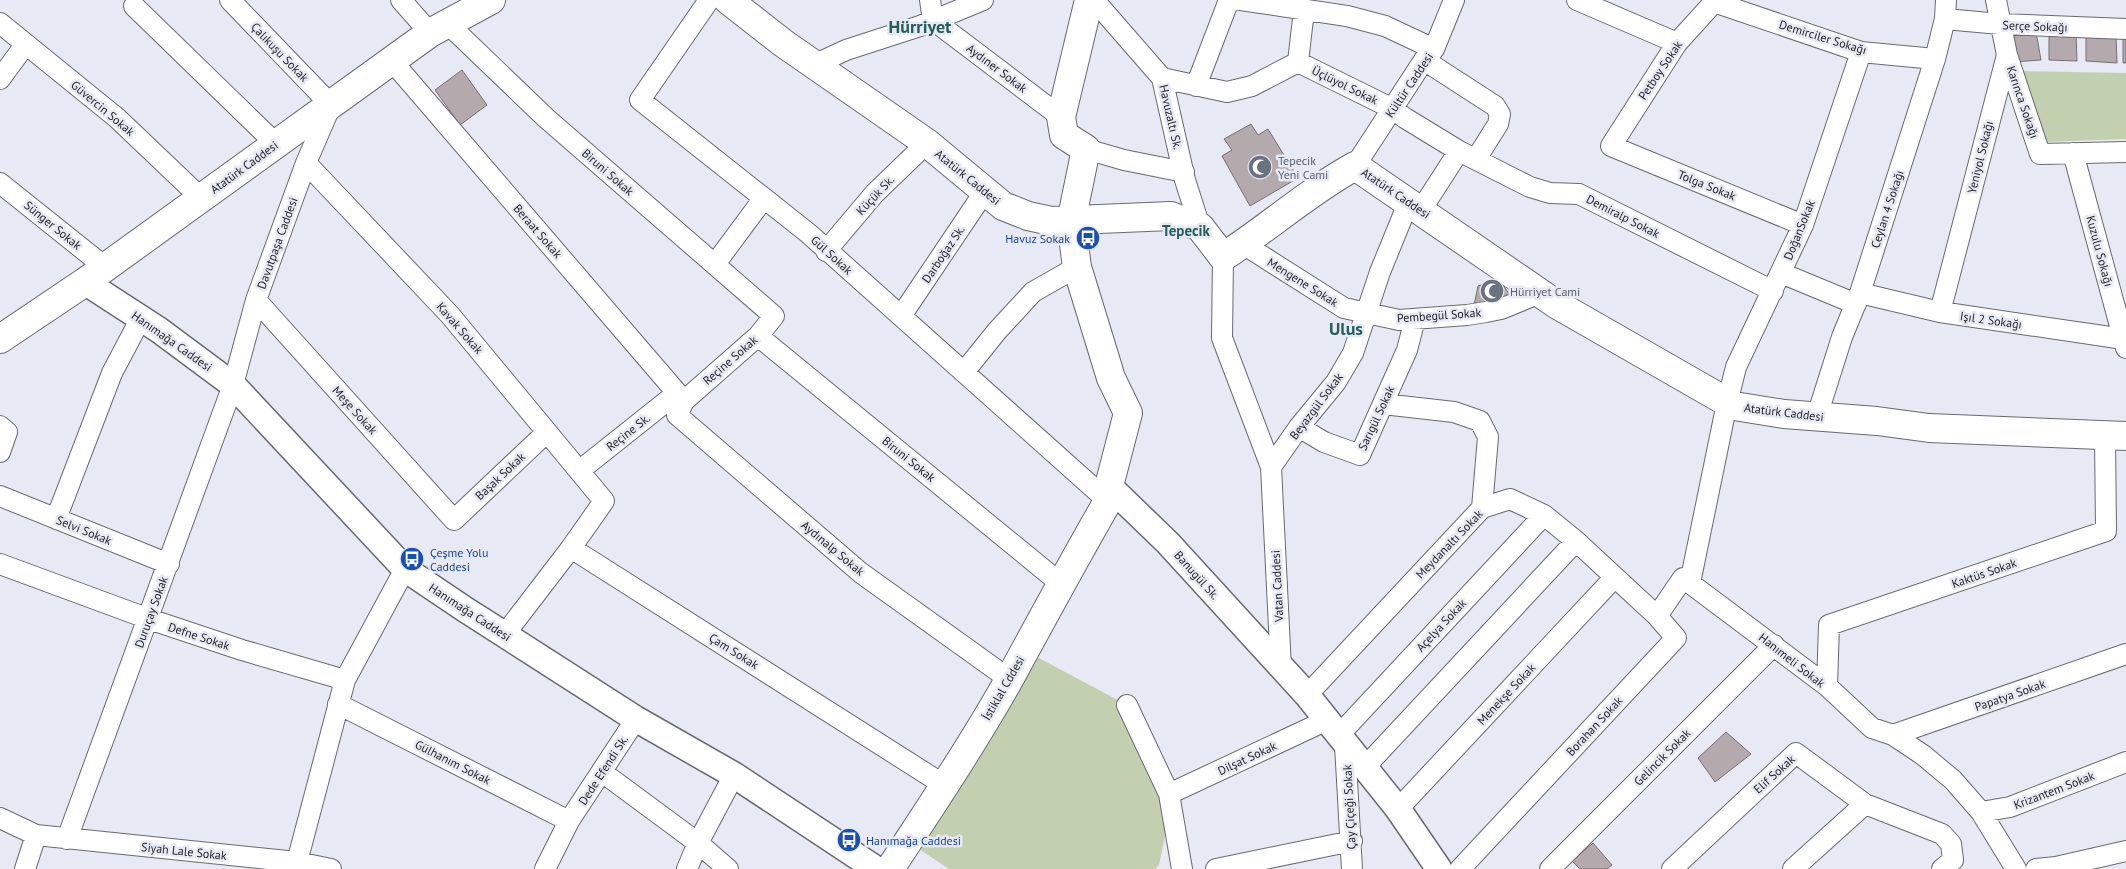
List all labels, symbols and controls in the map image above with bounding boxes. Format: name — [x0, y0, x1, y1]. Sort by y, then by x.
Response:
district label: Hürriyet — [889, 15, 952, 38]
street label: Demirciler Sokağı — [1777, 17, 1869, 57]
street label: Serçe Sokağı — [2002, 17, 2068, 35]
street label: Çalıkuşu Sokak — [248, 19, 312, 85]
street label: Petboy Sokak — [1635, 37, 1685, 102]
street label: Aydıner Sokak — [964, 40, 1030, 96]
street label: Kültür Caddesi — [1382, 50, 1436, 120]
street label: Üçlüyol Sokak — [1309, 62, 1381, 108]
street label: Karınca Sokağı — [2004, 64, 2042, 140]
street label: Güvercin Sokak — [68, 77, 138, 139]
street label: Havuzaltı Sk. — [1156, 83, 1186, 151]
street label: Yeniyol Sokağı — [1964, 119, 1996, 195]
street label: Atatürk Caddesi — [207, 137, 281, 197]
street label: Biruni Sokak — [579, 145, 637, 199]
street label: Atatürk Caddesi — [932, 146, 1004, 208]
place label: Tepecik Yeni Cami — [1278, 153, 1328, 182]
mosque icon: Tepecik Yeni Cami — [1247, 154, 1273, 180]
street label: Atatürk Caddesi — [1359, 164, 1433, 222]
street label: Tolga Sokak — [1676, 167, 1738, 203]
street label: Ceylan 4 Sokağı — [1867, 168, 1907, 250]
street label: Küçük Sk. — [853, 172, 897, 218]
street label: Demiralp Sokak — [1584, 191, 1662, 241]
street label: Davutpaşa Caddesi — [253, 195, 301, 291]
street label: Sünger Sokak — [21, 197, 85, 253]
street label: DoğanSokak — [1780, 198, 1818, 262]
street label: Beraat Sokak — [510, 201, 566, 261]
street label: Kuzulu Sokağı — [2083, 214, 2117, 288]
district label: Tepecik — [1162, 221, 1211, 240]
street label: Darboğaz Sk. — [918, 222, 968, 286]
bus stop icon: Havuz Sokak — [1075, 225, 1101, 251]
place label: Havuz Sokak — [1005, 231, 1070, 246]
street label: Gül Sokak — [808, 232, 856, 278]
street label: Mengene Sokak — [1265, 254, 1341, 310]
mosque icon: Hürriyet Cami — [1479, 278, 1505, 304]
place label: Hürriyet Cami — [1510, 284, 1580, 299]
street label: Kavak Sokak — [433, 299, 487, 357]
street label: Pembegül Sokak — [1396, 305, 1482, 325]
street label: Hanımağa Caddesi — [129, 308, 215, 374]
street label: Işıl 2 Sokağı — [1959, 308, 2023, 332]
district label: Ulus — [1329, 317, 1363, 340]
street label: Reçine Sokak — [700, 332, 760, 388]
street label: Beyazgül Sokak — [1286, 370, 1346, 442]
street label: Meşe Sokak — [329, 383, 381, 438]
street label: Sarıgül Sokak — [1355, 383, 1398, 453]
street label: Atatürk Caddesi — [1743, 400, 1825, 424]
street label: Reçine Sk. — [603, 410, 653, 454]
street label: Biruni Sokak — [879, 433, 939, 485]
street label: Başak Sokak — [472, 449, 528, 503]
street label: Meydanaltı Sokak — [1412, 506, 1486, 582]
street label: Selvi Sokak — [54, 512, 114, 548]
street label: Aydınalp Sokak — [798, 517, 868, 579]
place label: Çeşme Yolu Caddesi — [430, 545, 488, 574]
bus stop icon: Çeşme Yolu Caddesi — [399, 546, 425, 572]
street label: Banugül Sk. — [1171, 548, 1223, 602]
street label: Vatan Caddesi — [1268, 550, 1286, 623]
street label: Kaktüs Sokak — [1950, 555, 2019, 591]
street label: Duruçay Sokak — [131, 574, 171, 650]
street label: Hanımağa Caddesi — [426, 580, 514, 644]
street label: Açelya Sokak — [1413, 595, 1469, 654]
street label: Defne Sokak — [166, 619, 232, 653]
street label: Çam Sokak — [706, 630, 762, 672]
street label: Hanımeli Sokak — [1756, 630, 1828, 691]
street label: İstiklal Cddesi — [979, 653, 1027, 723]
street label: Menekşe Sokak — [1474, 660, 1538, 728]
street label: Papatya Sokak — [1973, 676, 2048, 714]
street label: Borahan Sokak — [1563, 693, 1626, 759]
street label: Gelincik Sokak — [1630, 725, 1694, 789]
street label: Dede Efendi Sk. — [575, 732, 631, 808]
street label: Gülhanım Sokak — [413, 737, 494, 788]
street label: Dilşat Sokak — [1215, 738, 1279, 778]
street label: Elif Sokak — [1750, 751, 1798, 796]
street label: Çay Çiçeği Sokak — [1339, 764, 1359, 850]
street label: Krizantem Sokak — [2011, 768, 2097, 812]
bus stop icon: Hanımağa Caddesi — [836, 827, 862, 853]
place label: Hanımağa Caddesi — [866, 833, 961, 848]
street label: Siyah Lale Sokak — [141, 839, 228, 863]

